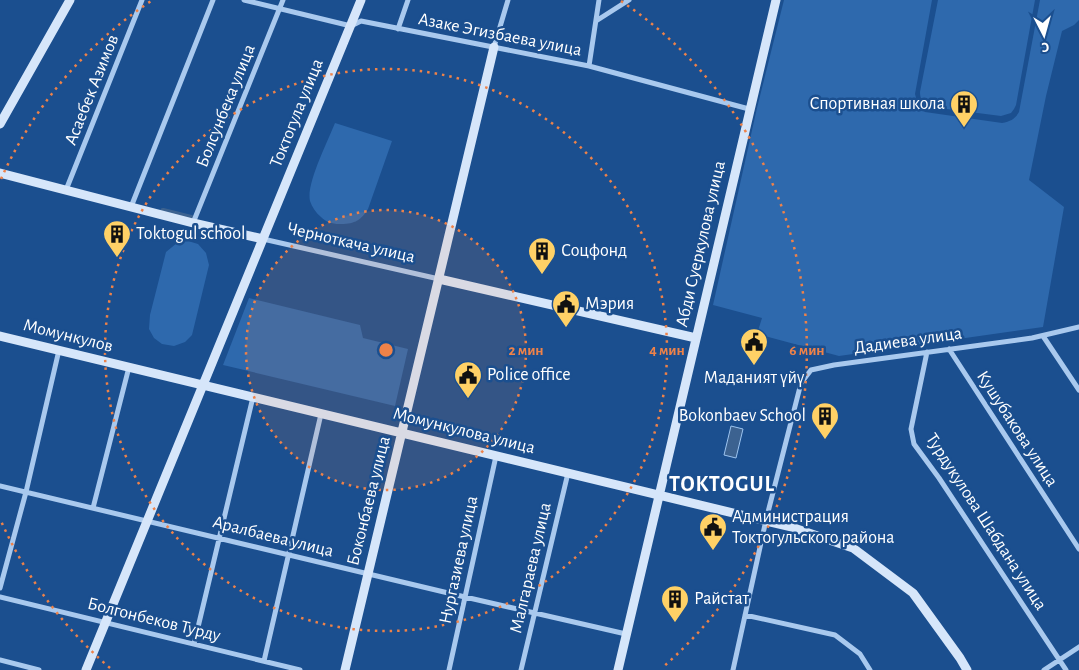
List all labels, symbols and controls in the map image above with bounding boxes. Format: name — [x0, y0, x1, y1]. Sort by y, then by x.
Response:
street label: Азаке Эгизбаева улица — [417, 9, 584, 60]
north arrow — [1019, 10, 1069, 60]
street label: Асаебек Азимов — [61, 32, 122, 148]
text: С — [1040, 40, 1050, 54]
street label: Болсунбека улица — [192, 42, 259, 170]
street label: Токтогула улица — [267, 56, 327, 170]
building icon: Спортивная школа — [949, 89, 979, 128]
place label: Спортивная школа — [809, 95, 945, 113]
street label: Абди Суеркулова улица — [672, 159, 729, 329]
building icon: Toktogul school — [102, 219, 132, 258]
street label: Черноткача улица — [285, 220, 417, 266]
place label: Toktogul school — [136, 225, 245, 243]
building icon: Соцфонд — [527, 236, 557, 275]
place label: Соцфонд — [561, 242, 627, 260]
public building icon: Мэрия — [551, 289, 581, 328]
place label: Мэрия — [585, 295, 634, 313]
street label: Момункулов — [21, 316, 115, 356]
street label: Дадиева улица — [853, 325, 963, 357]
public building icon: Маданият үйү — [739, 327, 769, 366]
centre of rings — [377, 341, 395, 359]
text: 2 мин — [508, 343, 544, 358]
text: 4 мин — [649, 343, 685, 358]
text: 6 мин — [789, 343, 825, 358]
public building icon: Police office — [453, 360, 483, 399]
place label: Police office — [487, 366, 571, 384]
street label: Кушубакова улица — [973, 367, 1062, 490]
place label: Маданият үйү — [704, 369, 805, 387]
building icon: Bokonbaev School — [810, 401, 840, 440]
street label: Момункулова улица — [391, 405, 537, 457]
place label: Bokonbaev School — [679, 407, 806, 425]
street label: Турдукулова Шабдана улица — [922, 430, 1051, 614]
street label: Боконбаева улица — [343, 434, 394, 568]
district label: TOKTOGUL — [669, 473, 775, 495]
street label: Нургазиева улица — [437, 494, 481, 626]
street label: Малгараева улица — [507, 501, 555, 635]
place label: Администрация Токтогульского района — [732, 508, 895, 547]
street label: Аралбаева улица — [211, 512, 336, 561]
public building icon: Администрация Токтогульского района — [698, 512, 728, 551]
building icon: Райстат — [660, 584, 690, 623]
place label: Райстат — [694, 590, 749, 608]
street label: Болгонбеков Турду — [86, 594, 223, 645]

